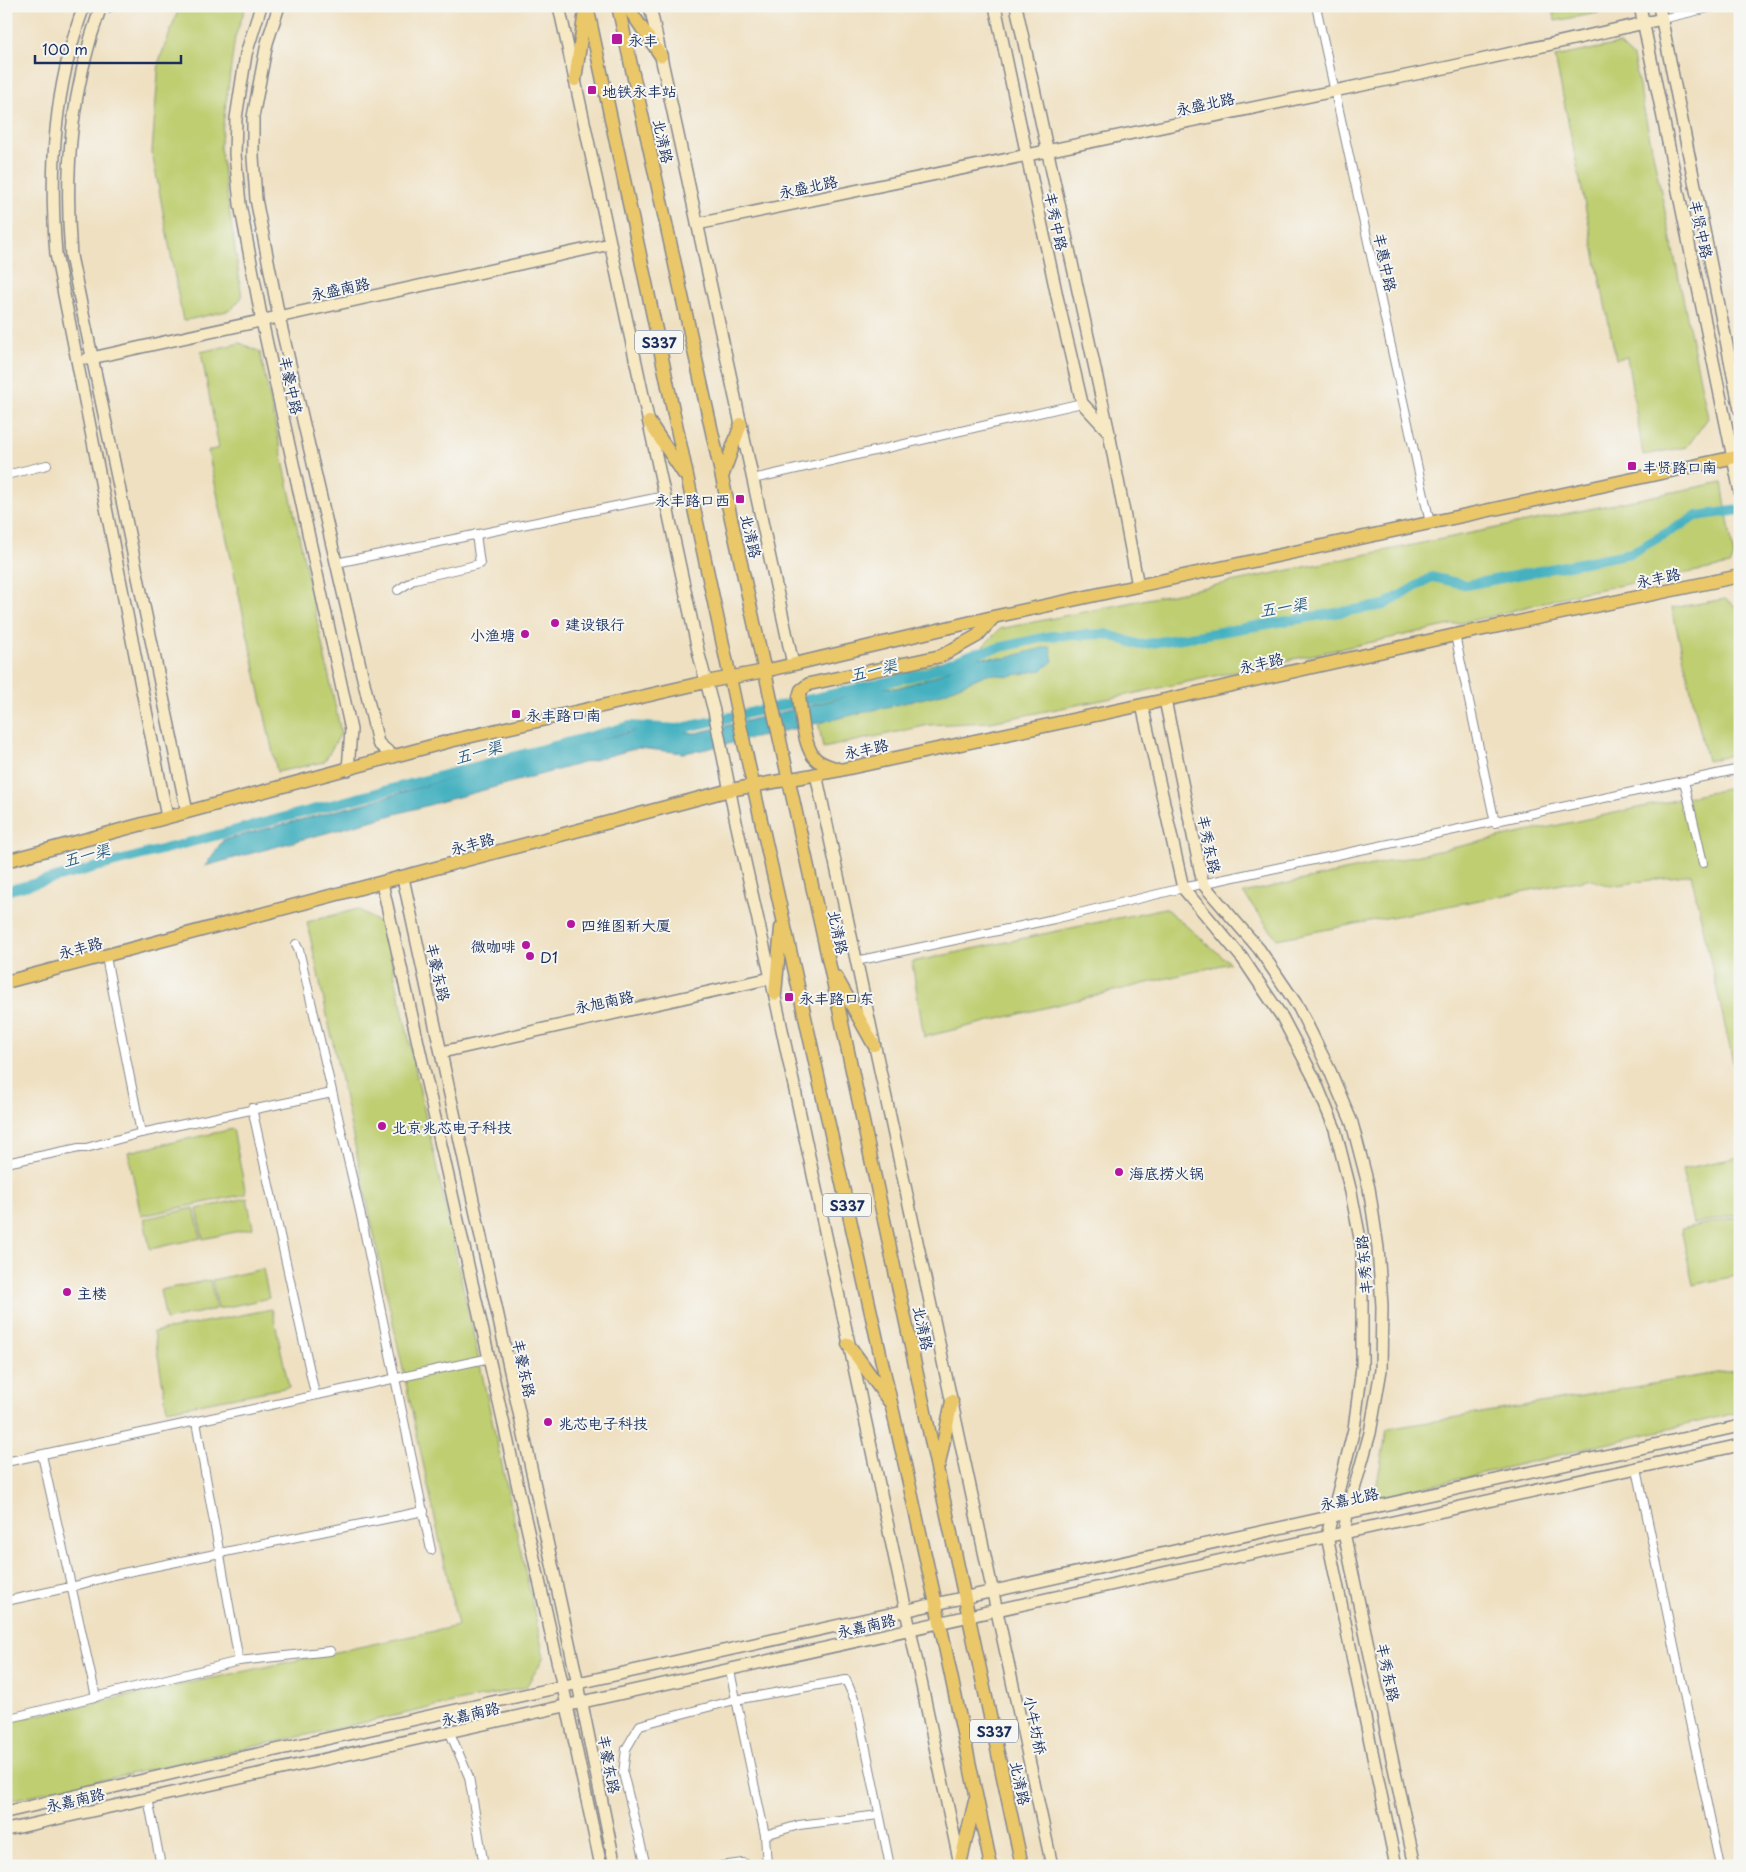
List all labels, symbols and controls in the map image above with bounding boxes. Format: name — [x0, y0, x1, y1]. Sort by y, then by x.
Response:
place label: 永丰 — [628, 28, 658, 51]
scale bar — [35, 32, 181, 64]
marker: 永丰 — [610, 32, 624, 46]
text: 100 m — [42, 37, 88, 60]
place label: 地铁永丰站 — [602, 79, 677, 102]
marker: 地铁永丰站 — [586, 84, 598, 96]
street label: 永盛北路 — [1173, 86, 1237, 120]
street label: 北清路 — [648, 117, 680, 165]
street label: 永盛北路 — [776, 169, 840, 203]
street label: 丰秀中路 — [1040, 189, 1074, 253]
street label: 丰贤中路 — [1685, 197, 1719, 261]
street label: 丰惠中路 — [1369, 230, 1403, 294]
street label: 永盛南路 — [308, 271, 372, 305]
road number: S337 — [635, 331, 683, 354]
street label: 丰豪中路 — [275, 353, 309, 417]
place label: 丰贤路口南 — [1642, 455, 1717, 478]
marker: 丰贤路口南 — [1626, 460, 1638, 472]
place label: 永丰路口西 — [655, 488, 730, 511]
marker: 永丰路口西 — [734, 493, 746, 505]
street label: 北清路 — [736, 511, 768, 561]
street label: 永丰路 — [1634, 561, 1682, 593]
water label: 五一渠 — [1257, 590, 1311, 622]
place label: 建设银行 — [565, 612, 625, 635]
marker: 建设银行 — [549, 617, 561, 629]
place label: 小渔塘 — [470, 623, 515, 646]
marker: 小渔塘 — [519, 628, 531, 640]
street label: 永丰路 — [1236, 646, 1286, 678]
water label: 五一渠 — [847, 651, 901, 686]
place label: 永丰路口南 — [526, 703, 601, 726]
marker: 永丰路口南 — [510, 708, 522, 720]
street label: 永丰路 — [842, 732, 890, 764]
water label: 五一渠 — [452, 733, 506, 769]
street label: 丰秀东路 — [1193, 812, 1227, 876]
street label: 永丰路 — [447, 826, 497, 860]
water label: 五一渠 — [60, 836, 114, 872]
street label: 北清路 — [823, 908, 855, 956]
place label: 四维图新大厦 — [581, 913, 671, 936]
marker: 四维图新大厦 — [565, 918, 577, 930]
street label: 永丰路 — [55, 930, 105, 964]
place label: 微咖啡 — [471, 934, 516, 957]
marker: 微咖啡 — [520, 939, 532, 951]
street label: 丰豪东路 — [421, 940, 457, 1004]
place label: D1 — [540, 945, 558, 968]
marker: D1 — [524, 950, 536, 962]
street label: 永旭南路 — [572, 984, 636, 1018]
place label: 永丰路口东 — [799, 986, 874, 1009]
marker: 永丰路口东 — [783, 991, 795, 1003]
place label: 北京兆芯电子科技 — [392, 1115, 512, 1138]
marker: 北京兆芯电子科技 — [376, 1120, 388, 1132]
place label: 海底捞火锅 — [1129, 1161, 1204, 1184]
marker: 海底捞火锅 — [1113, 1166, 1125, 1178]
road number: S337 — [823, 1194, 871, 1216]
street label: 丰秀东路 — [1349, 1234, 1377, 1296]
place label: 主楼 — [77, 1281, 107, 1304]
marker: 主楼 — [61, 1286, 73, 1298]
street label: 北清路 — [908, 1304, 940, 1352]
street label: 丰豪东路 — [508, 1336, 542, 1400]
place label: 兆芯电子科技 — [558, 1411, 648, 1434]
marker: 兆芯电子科技 — [542, 1416, 554, 1428]
street label: 永嘉北路 — [1317, 1481, 1381, 1515]
street label: 永嘉南路 — [834, 1607, 898, 1643]
street label: 丰秀东路 — [1372, 1640, 1406, 1704]
street label: 小牛坊桥 — [1019, 1693, 1053, 1757]
street label: 永嘉南路 — [438, 1695, 502, 1731]
road number: S337 — [970, 1720, 1018, 1742]
street label: 丰豪东路 — [593, 1732, 627, 1796]
street label: 北清路 — [1005, 1759, 1037, 1807]
street label: 永嘉南路 — [43, 1781, 107, 1817]

